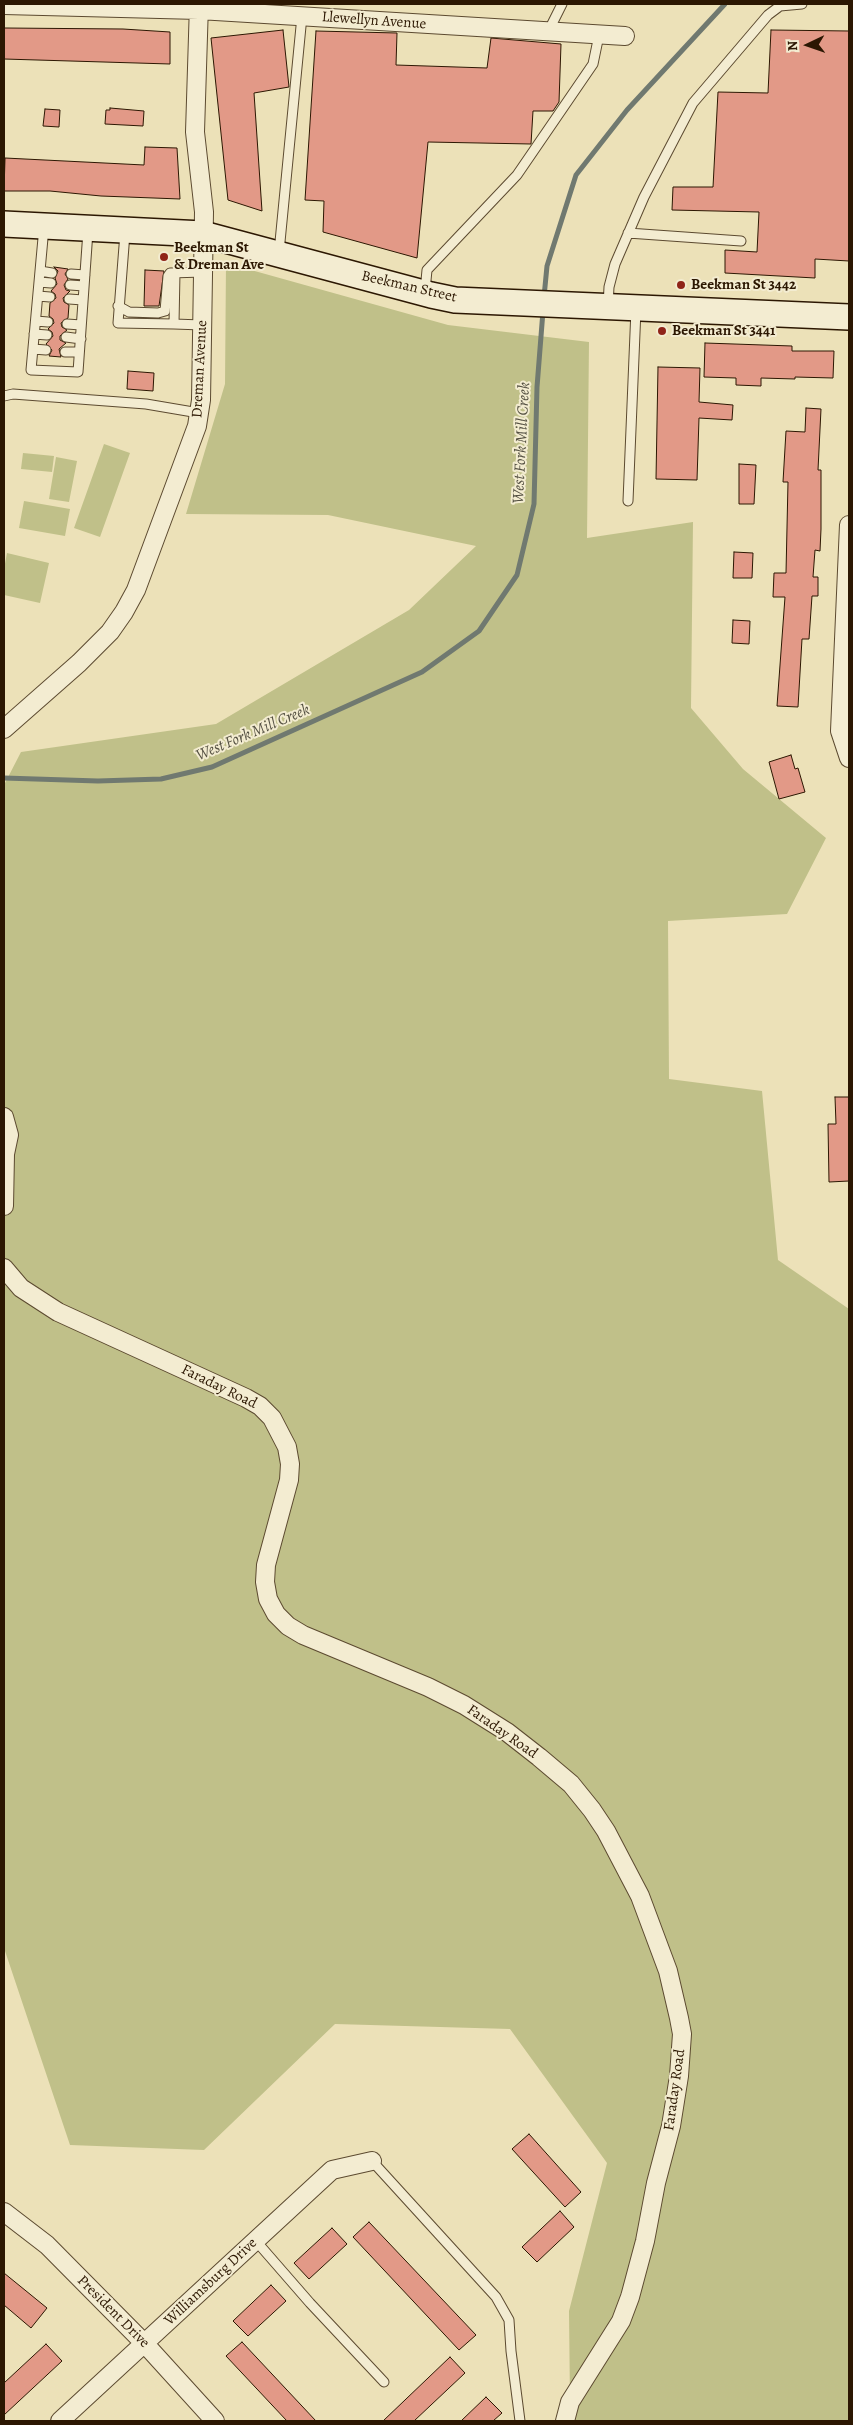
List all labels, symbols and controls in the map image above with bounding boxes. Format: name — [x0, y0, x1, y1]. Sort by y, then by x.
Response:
street label: Llewellyn Avenue — [321, 8, 427, 34]
north arrow — [783, 20, 833, 70]
text: N — [783, 40, 802, 51]
place label: Beekman St & Dreman Ave — [174, 239, 264, 274]
marker: Beekman St & Dreman Ave — [158, 251, 170, 263]
street label: Beekman Street — [360, 267, 458, 307]
place label: Beekman St 3442 — [691, 276, 796, 294]
marker: Beekman St 3442 — [675, 279, 687, 291]
street label: Dreman Avenue — [188, 320, 212, 418]
place label: Beekman St 3441 — [672, 322, 775, 340]
marker: Beekman St 3441 — [656, 325, 668, 337]
water label: West Fork Mill Creek — [509, 382, 535, 504]
water label: West Fork Mill Creek — [193, 700, 313, 766]
street label: Faraday Road — [178, 1361, 260, 1413]
street label: Faraday Road — [463, 1701, 541, 1763]
street label: Faraday Road — [660, 2048, 690, 2132]
street label: Williamsburg Drive — [161, 2234, 261, 2330]
street label: President Drive — [73, 2272, 153, 2352]

